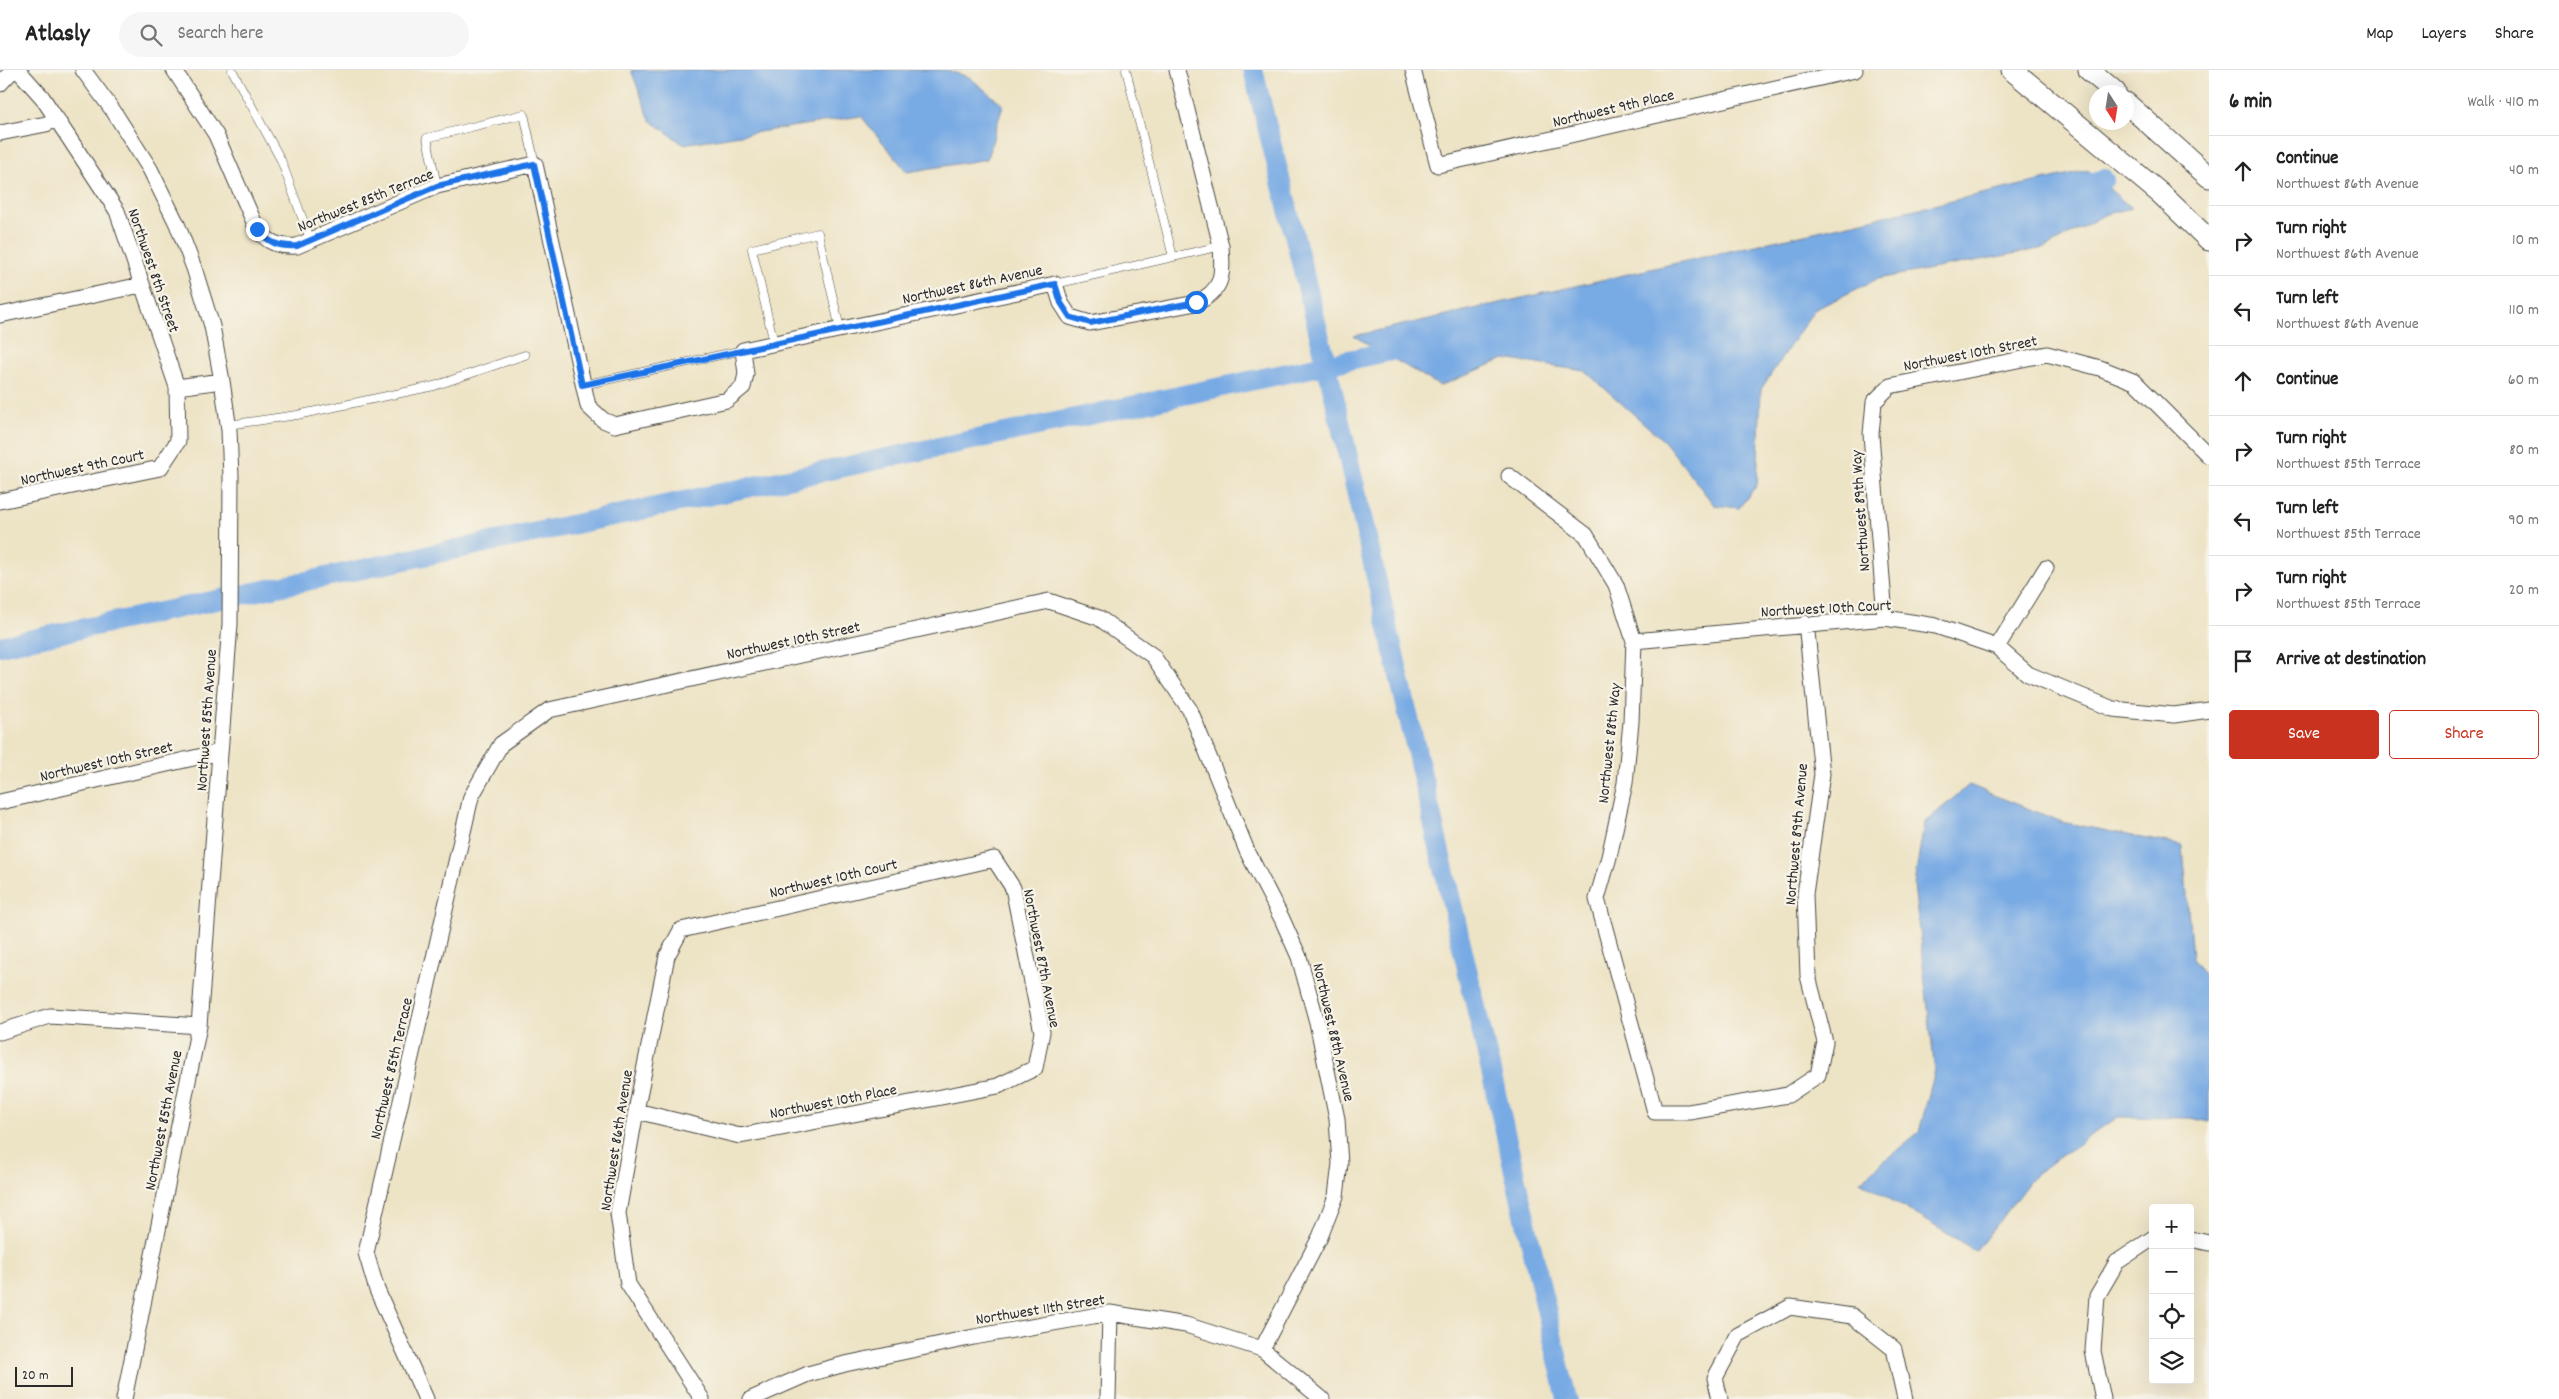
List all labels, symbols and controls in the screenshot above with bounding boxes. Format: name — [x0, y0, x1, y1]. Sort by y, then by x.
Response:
search box — [119, 12, 469, 57]
text: Atlasly — [25, 18, 89, 52]
icon: search — [137, 21, 165, 49]
text: Search here — [177, 21, 263, 48]
text: Map — [2366, 22, 2393, 47]
text: Layers — [2421, 22, 2467, 47]
text: Share — [2495, 22, 2534, 47]
street label: Northwest 9th Place — [1551, 84, 1677, 135]
north arrow — [2089, 85, 2134, 130]
text: 6 min — [2229, 88, 2272, 118]
text: Walk · 410 m — [2467, 91, 2539, 114]
text: Continue — [2276, 146, 2338, 173]
icon: ahead — [2229, 157, 2257, 185]
text: 40 m — [2509, 159, 2539, 182]
street label: Northwest 85th Terrace — [294, 164, 437, 239]
text: Northwest 86th Avenue — [2276, 173, 2419, 196]
street label: Northwest 8th Street — [121, 206, 185, 336]
text: Turn right — [2276, 216, 2347, 243]
route end — [246, 218, 269, 241]
icon: right — [2229, 227, 2257, 255]
text: 10 m — [2512, 229, 2539, 252]
text: Northwest 86th Avenue — [2276, 243, 2419, 266]
street label: Northwest 86th Avenue — [900, 259, 1045, 312]
text: Turn left — [2276, 286, 2339, 313]
route start — [1185, 291, 1208, 314]
icon: left — [2229, 297, 2257, 325]
text: 110 m — [2509, 299, 2539, 322]
text: Northwest 86th Avenue — [2276, 313, 2419, 336]
street label: Northwest 10th Street — [1902, 330, 2039, 379]
icon: ahead — [2229, 367, 2257, 395]
text: Continue — [2276, 367, 2338, 394]
text: 60 m — [2508, 369, 2539, 392]
text: Turn right — [2276, 426, 2347, 453]
icon: right — [2229, 437, 2257, 465]
text: 80 m — [2509, 439, 2539, 462]
street label: Northwest 9th Court — [19, 444, 147, 493]
street label: Northwest 89th Way — [1846, 449, 1877, 572]
text: Northwest 85th Terrace — [2276, 453, 2421, 476]
text: Turn left — [2276, 496, 2339, 523]
icon: left — [2229, 507, 2257, 535]
text: 90 m — [2508, 509, 2539, 532]
text: Northwest 85th Terrace — [2276, 523, 2421, 546]
text: Turn right — [2276, 566, 2347, 593]
icon: right — [2229, 577, 2257, 605]
text: 20 m — [2509, 579, 2539, 602]
text: Northwest 85th Terrace — [2276, 593, 2421, 616]
street label: Northwest 10th Court — [1760, 595, 1892, 624]
street label: Northwest 10th Street — [725, 616, 862, 667]
icon: arrive — [2229, 647, 2257, 675]
text: Arrive at destination — [2276, 647, 2426, 674]
street label: Northwest 85th Avenue — [191, 648, 224, 792]
street label: Northwest 88th Way — [1593, 682, 1628, 805]
button: Save — [2229, 710, 2379, 759]
button: Share — [2389, 710, 2539, 759]
street label: Northwest 10th Street — [38, 736, 175, 789]
street label: Northwest 89th Avenue — [1780, 762, 1815, 906]
street label: Northwest 10th Court — [767, 854, 900, 905]
street label: Northwest 87th Avenue — [1016, 887, 1065, 1030]
street label: Northwest 88th Avenue — [1305, 961, 1360, 1104]
street label: Northwest 85th Terrace — [365, 995, 420, 1142]
street label: Northwest 85th Avenue — [140, 1048, 189, 1193]
street label: Northwest 86th Avenue — [595, 1068, 640, 1213]
street label: Northwest 10th Place — [768, 1079, 899, 1126]
map controls — [2149, 1204, 2194, 1384]
button: + — [2149, 1204, 2194, 1249]
button: − — [2149, 1249, 2194, 1294]
street label: Northwest 11th Street — [974, 1289, 1107, 1332]
button: locate — [2149, 1294, 2194, 1339]
button: layers — [2149, 1339, 2194, 1384]
scale bar — [15, 1364, 72, 1387]
text: 20 m — [22, 1366, 49, 1386]

